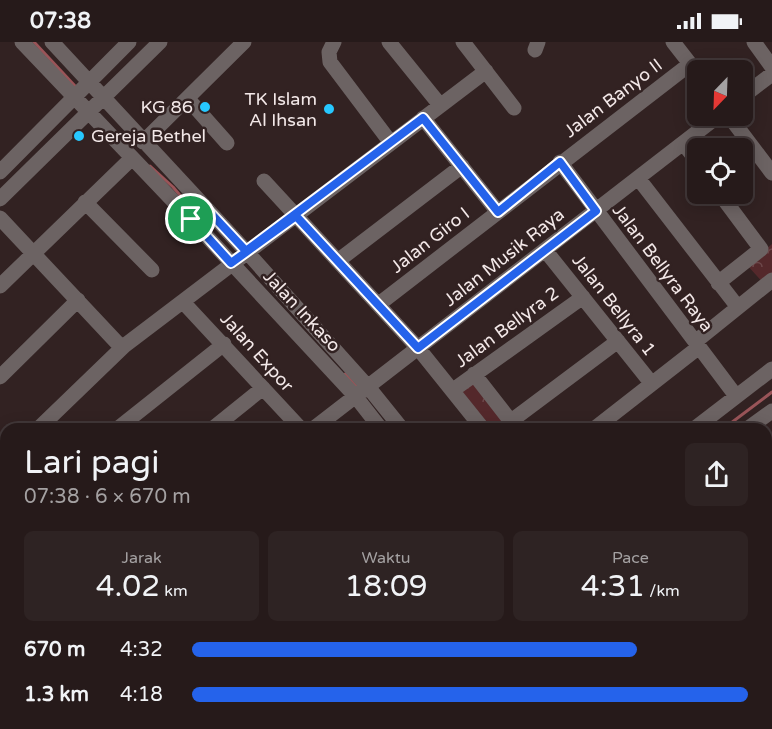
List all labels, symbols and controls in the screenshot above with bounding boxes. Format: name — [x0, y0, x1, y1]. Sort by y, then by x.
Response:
text: 07:38 — [30, 8, 91, 34]
street label: Jalan Banyo II — [559, 54, 667, 142]
north arrow — [687, 60, 753, 126]
map controls — [687, 60, 753, 204]
place label: TK Islam Al Ihsan — [245, 88, 317, 131]
place label: KG 86 — [141, 96, 193, 118]
marker: KG 86 — [198, 100, 212, 114]
marker: TK Islam Al Ihsan — [322, 102, 336, 116]
place label: Gereja Bethel — [91, 125, 206, 147]
marker: Gereja Bethel — [72, 129, 86, 143]
button: locate — [687, 138, 753, 204]
pin — [165, 193, 216, 244]
street label: Jalan Bellyra Raya — [608, 200, 718, 336]
icon: arrive — [174, 202, 207, 235]
street label: Jalan Giro I — [386, 202, 474, 278]
street label: Jalan Musik Raya — [439, 203, 569, 311]
street label: Jalan Bellyra 1 — [567, 250, 661, 360]
street label: Jalan Inkaso — [258, 265, 346, 357]
street label: Jalan Bellyra 2 — [451, 282, 563, 372]
street label: Jalan Expor — [216, 308, 298, 396]
text: Lari pagi — [24, 443, 159, 482]
button: share — [685, 443, 748, 506]
text: 07:38 · 6 × 670 m — [24, 485, 191, 509]
text: Jarak — [122, 548, 162, 568]
text: Waktu — [361, 548, 411, 568]
text: Pace — [612, 548, 649, 568]
text: 4.02 — [96, 568, 160, 605]
text: 18:09 — [344, 568, 428, 605]
text: 4:31 — [581, 568, 645, 605]
text: km — [160, 581, 188, 601]
text: /km — [645, 581, 680, 601]
text: 670 m — [24, 638, 85, 662]
text: 4:32 — [120, 638, 163, 662]
text: 1.3 km — [24, 683, 89, 707]
text: 4:18 — [120, 683, 163, 707]

